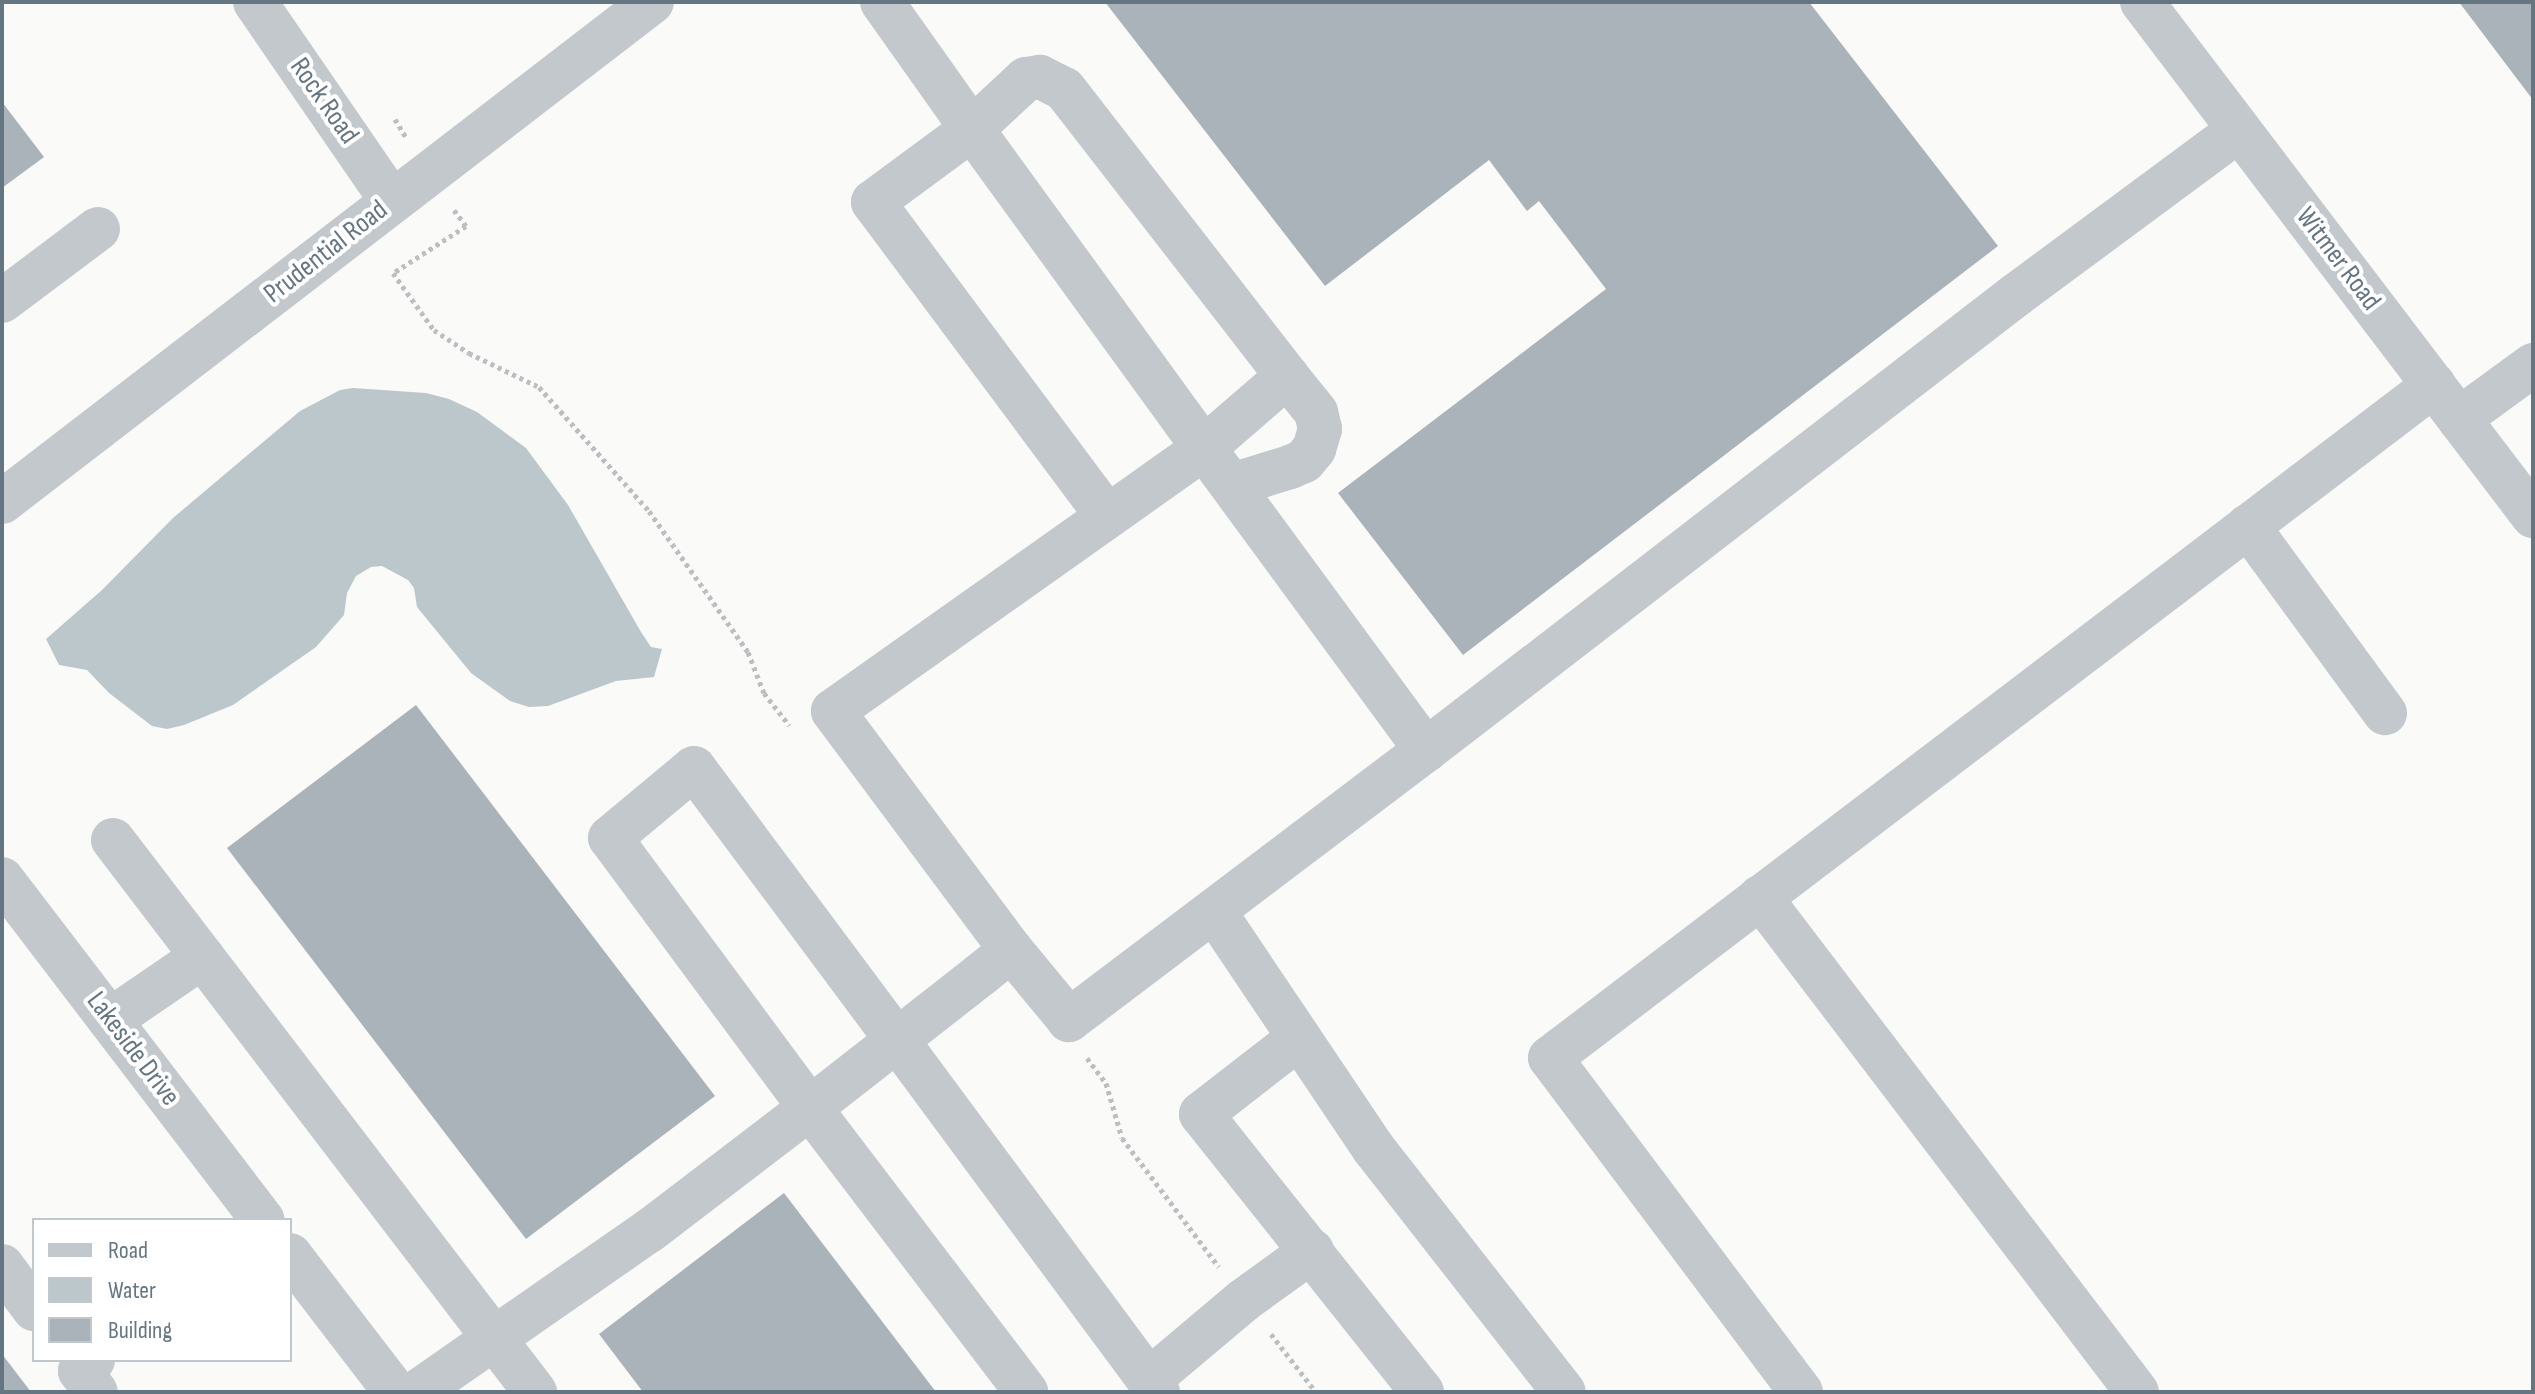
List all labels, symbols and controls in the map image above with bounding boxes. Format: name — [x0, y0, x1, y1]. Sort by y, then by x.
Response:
street label: Rock Road — [282, 52, 366, 150]
street label: Prudential Road — [258, 193, 394, 311]
street label: Witmer Road — [2288, 201, 2388, 317]
street label: Lakeside Drive — [79, 985, 187, 1113]
legend — [32, 1218, 292, 1362]
text: Road — [108, 1236, 148, 1265]
text: Water — [108, 1276, 156, 1305]
text: Building — [108, 1316, 172, 1345]

